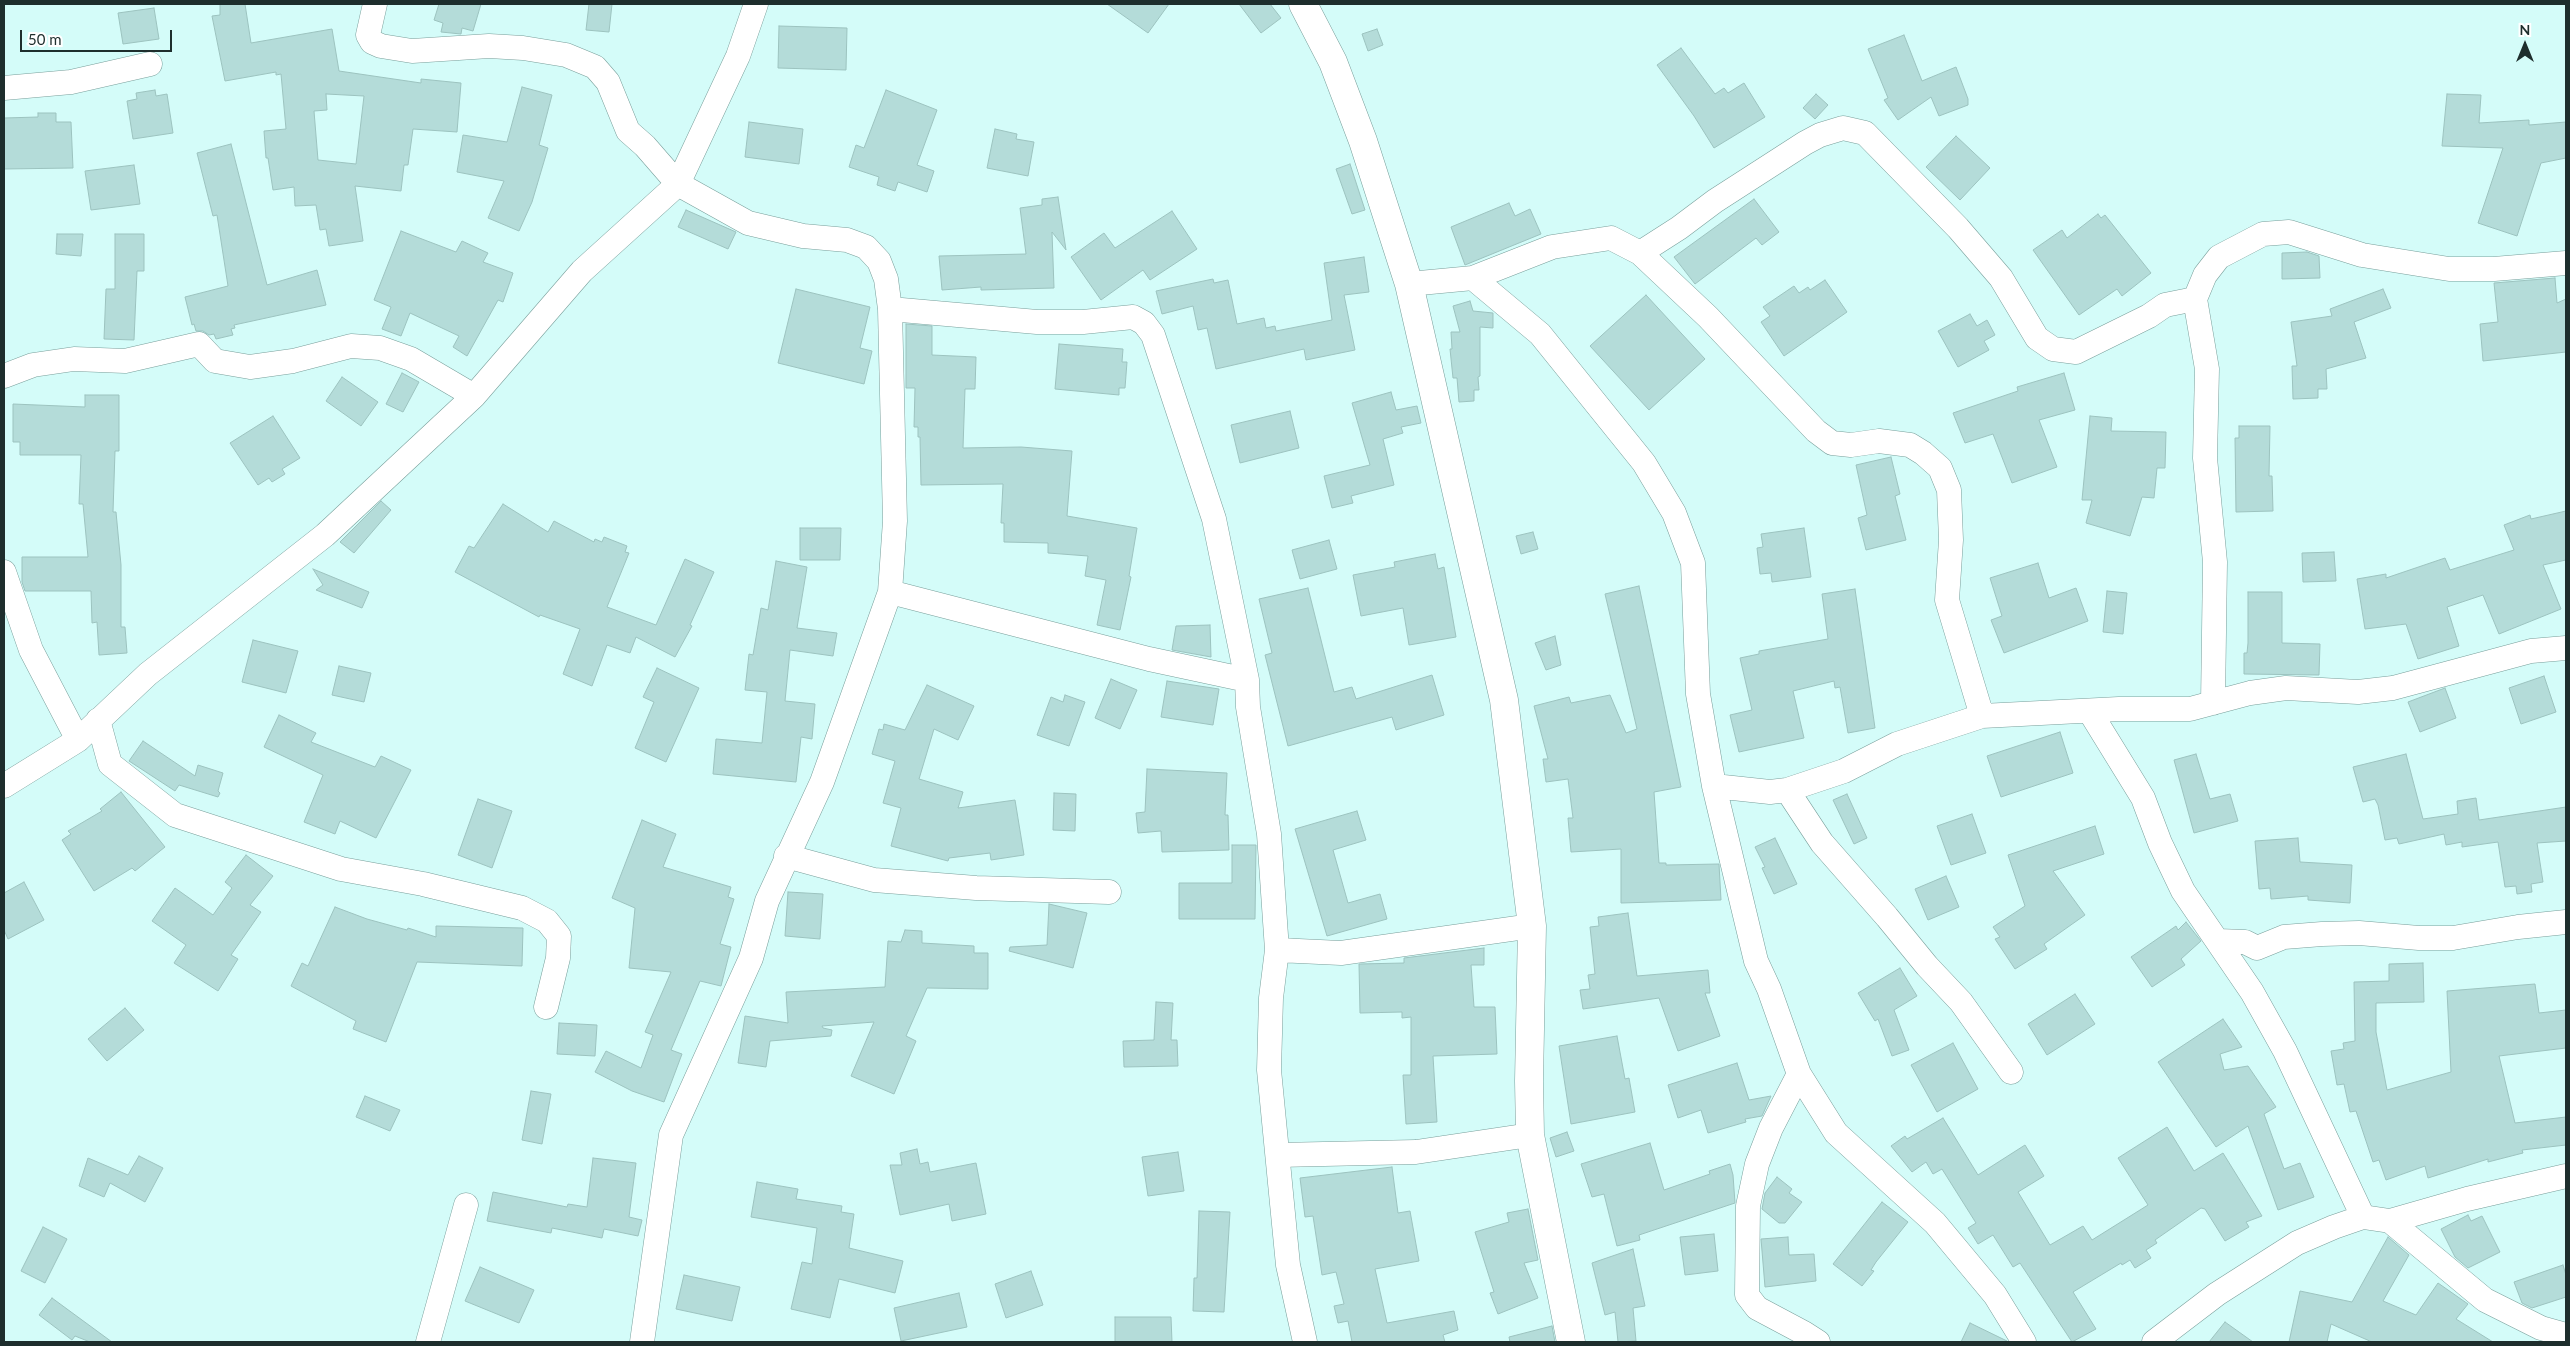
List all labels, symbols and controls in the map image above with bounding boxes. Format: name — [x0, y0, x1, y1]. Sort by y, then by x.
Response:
scale bar — [22, 20, 175, 52]
north arrow — [2500, 20, 2550, 70]
text: N — [2520, 21, 2530, 38]
text: 50 m — [28, 30, 62, 48]

